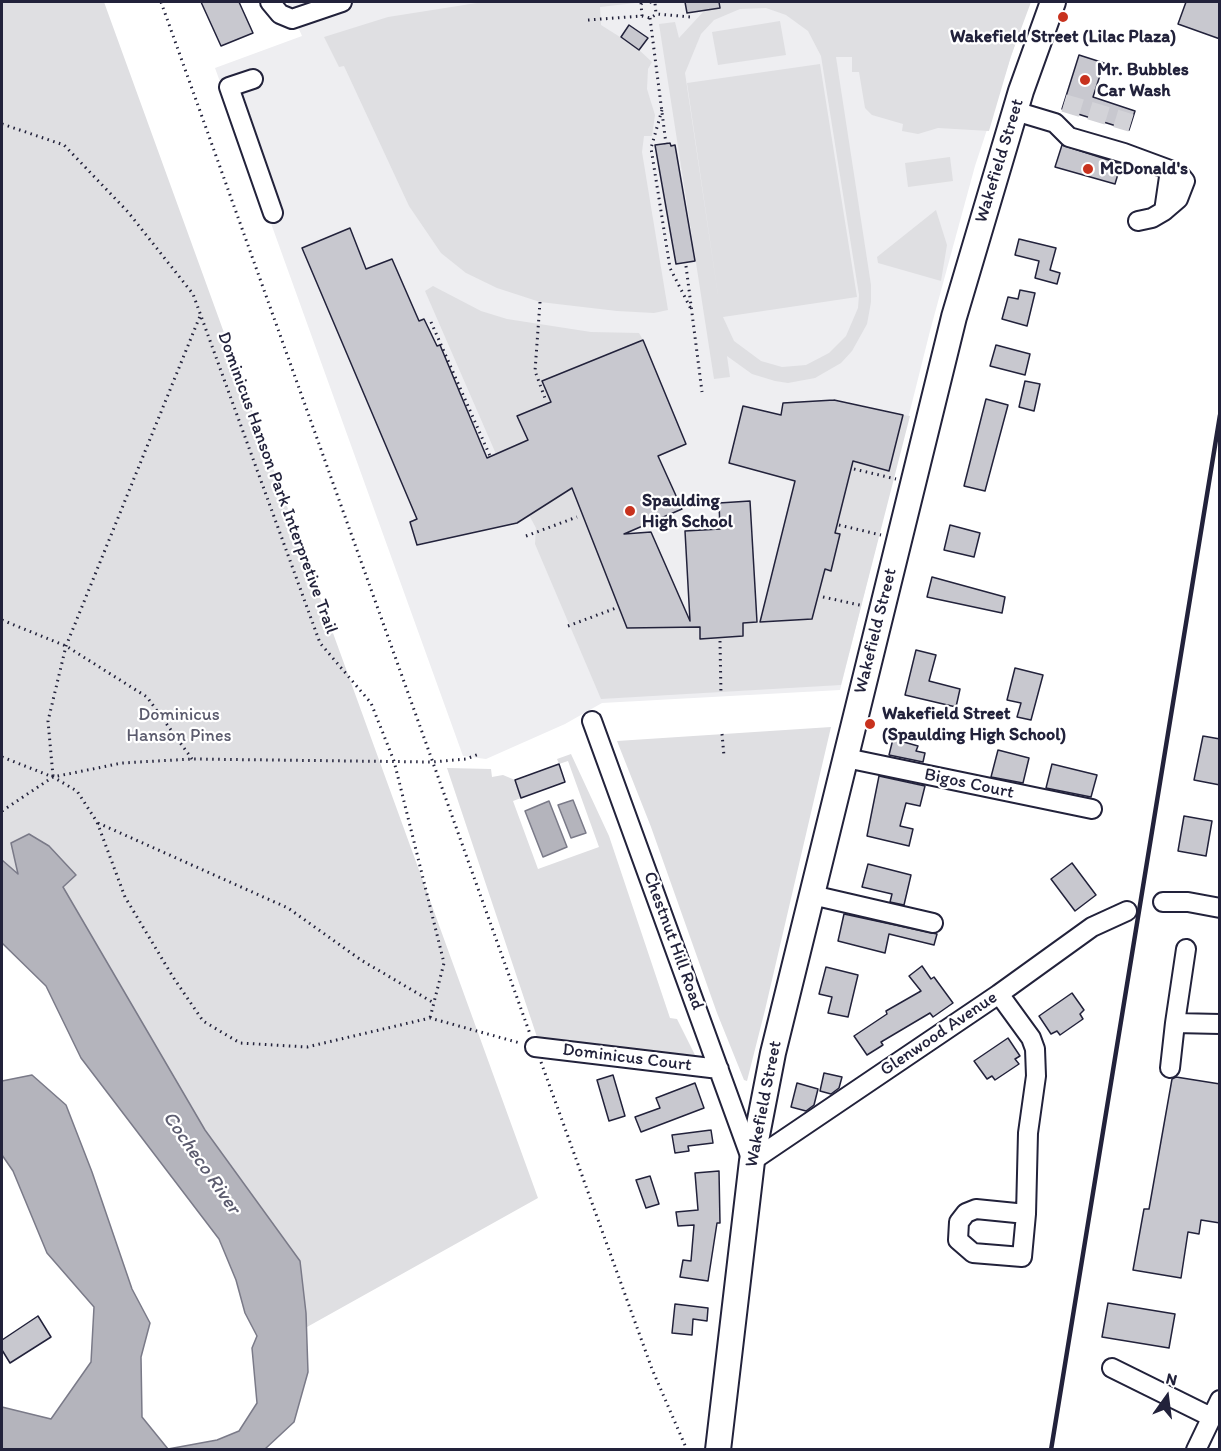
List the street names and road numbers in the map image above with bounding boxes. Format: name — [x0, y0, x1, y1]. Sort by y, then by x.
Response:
street label: Wakefield Street — [971, 96, 1029, 226]
street label: Dominicus Hanson Park Interpretive Trail — [212, 329, 342, 637]
street label: Wakefield Street — [850, 566, 902, 696]
street label: Bigos Court — [922, 764, 1016, 804]
street label: Chestnut Hill Road — [638, 869, 708, 1013]
street label: Glenwood Avenue — [876, 987, 1002, 1081]
street label: Dominicus Court — [561, 1039, 693, 1077]
street label: Wakefield Street — [741, 1039, 787, 1169]

